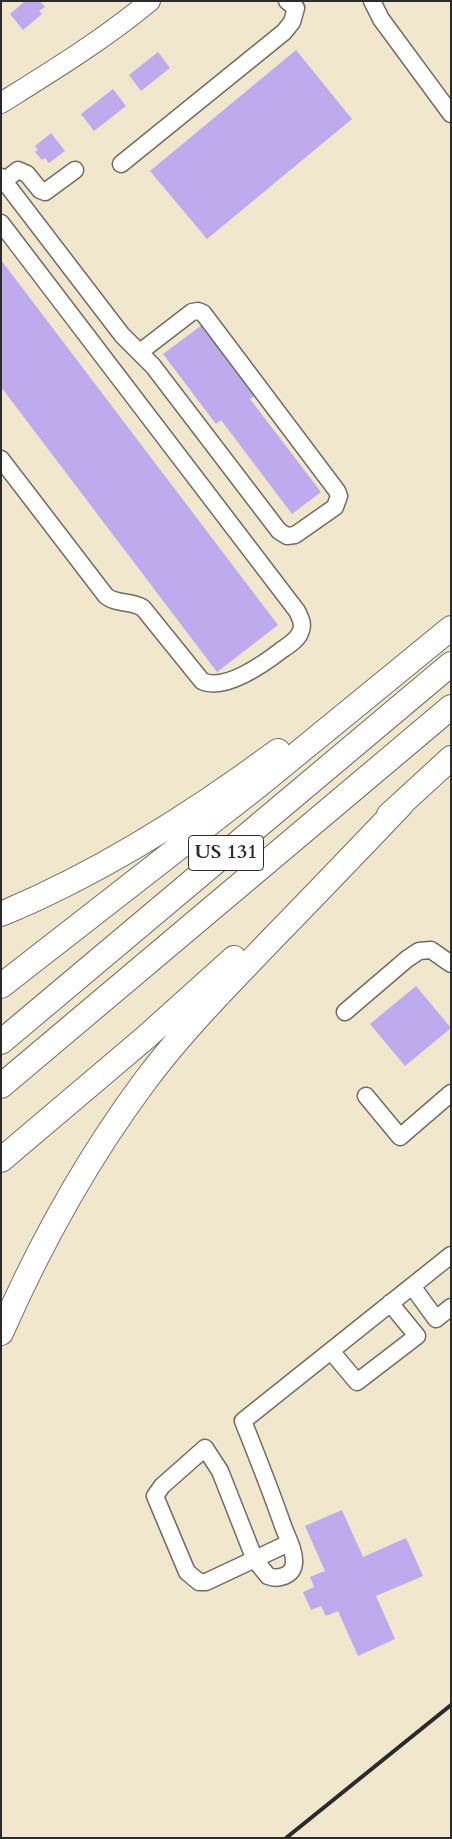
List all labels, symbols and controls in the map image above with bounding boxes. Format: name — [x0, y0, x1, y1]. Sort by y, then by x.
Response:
road number: US 131 — [188, 836, 264, 870]

